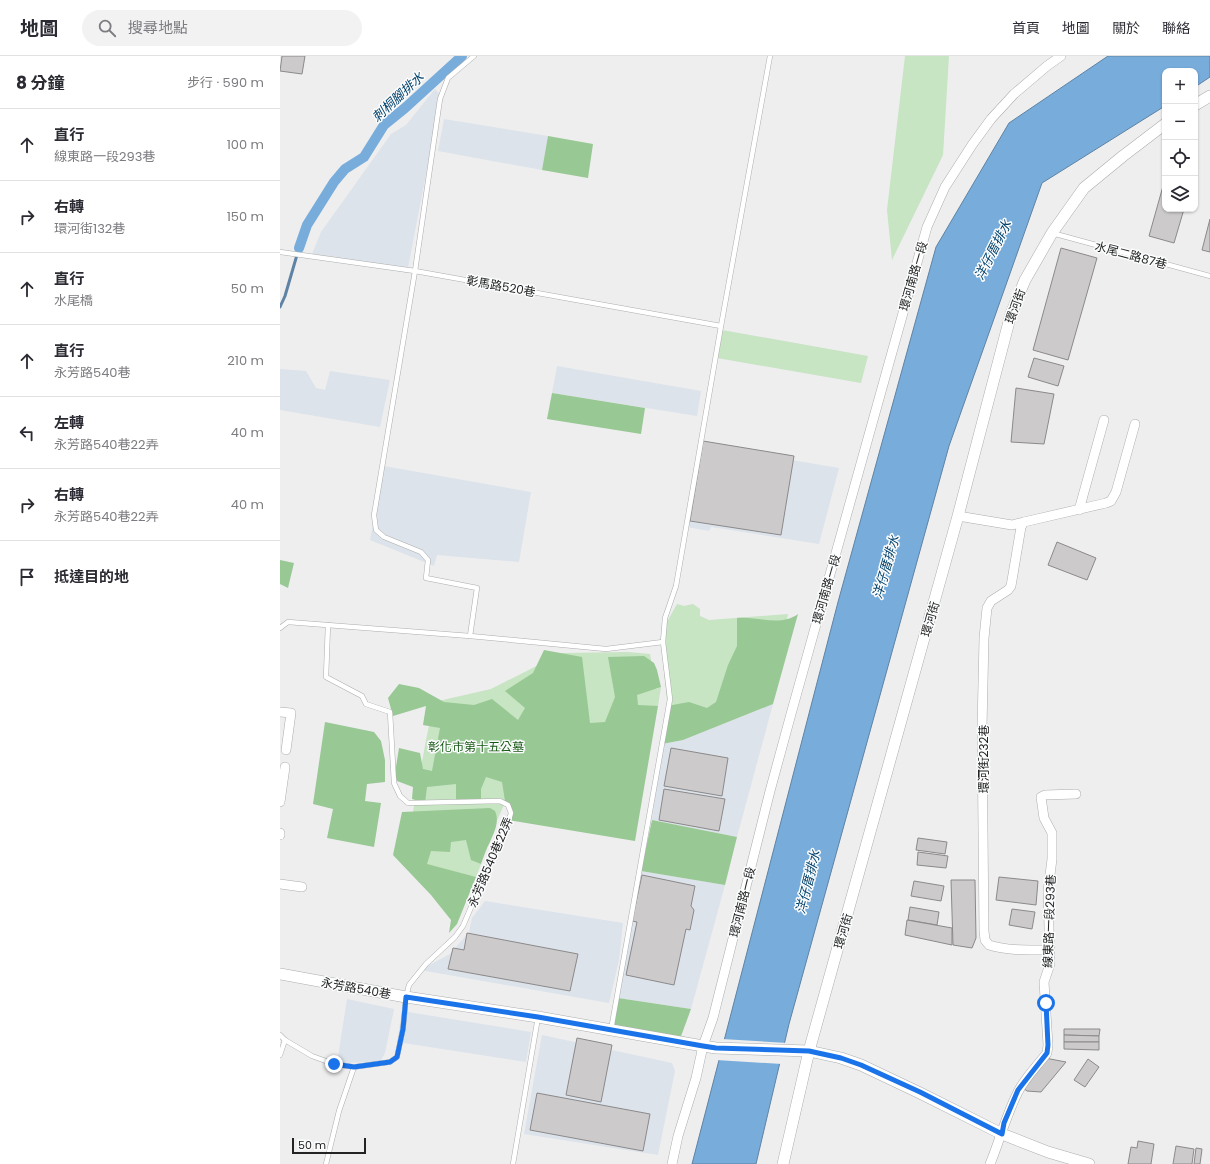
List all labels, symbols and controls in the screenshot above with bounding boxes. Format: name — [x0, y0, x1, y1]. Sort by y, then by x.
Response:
search box — [82, 10, 362, 46]
text: 地圖 — [20, 15, 58, 42]
icon: search — [96, 17, 118, 39]
text: 搜尋地點 — [128, 17, 188, 38]
text: 首頁 — [1012, 18, 1040, 38]
text: 地圖 — [1062, 18, 1090, 38]
text: 關於 — [1112, 18, 1140, 38]
text: 聯絡 — [1162, 18, 1190, 38]
water label: 刺桐腳排水 — [368, 67, 429, 126]
map controls — [1162, 68, 1198, 212]
button: + — [1162, 68, 1198, 104]
text: 8 分鐘 — [16, 71, 65, 95]
text: 步行 · 590 m — [187, 73, 264, 92]
button: − — [1162, 104, 1198, 140]
text: 直行 — [54, 124, 84, 145]
icon: ahead — [16, 134, 38, 156]
text: 100 m — [227, 135, 264, 154]
button: locate — [1162, 140, 1198, 176]
text: 線東路一段293巷 — [54, 147, 155, 166]
button: layers — [1162, 176, 1198, 212]
text: 右轉 — [54, 196, 84, 217]
icon: right — [16, 206, 38, 228]
text: 150 m — [227, 207, 264, 226]
water label: 洋仔厝排水 — [970, 216, 1017, 283]
text: 環河街132巷 — [54, 219, 125, 238]
street label: 水尾二路87巷 — [1093, 237, 1169, 273]
street label: 環河南路一段 — [895, 239, 931, 313]
text: 直行 — [54, 268, 84, 289]
street label: 彰馬路520巷 — [465, 272, 537, 300]
icon: ahead — [16, 278, 38, 300]
text: 50 m — [231, 279, 264, 298]
street label: 環河街 — [1001, 286, 1029, 326]
text: 水尾橋 — [54, 291, 93, 310]
text: 直行 — [54, 340, 84, 361]
icon: ahead — [16, 350, 38, 372]
text: 210 m — [227, 351, 264, 370]
text: 永芳路540巷 — [54, 363, 131, 382]
text: 左轉 — [54, 412, 84, 433]
icon: left — [16, 422, 38, 444]
text: 40 m — [231, 423, 264, 442]
text: 永芳路540巷22弄 — [54, 435, 158, 454]
text: 右轉 — [54, 484, 84, 505]
icon: right — [16, 494, 38, 516]
text: 40 m — [231, 495, 264, 514]
text: 永芳路540巷22弄 — [54, 507, 158, 526]
water label: 洋仔厝排水 — [868, 532, 904, 601]
street label: 環河南路一段 — [808, 552, 844, 626]
icon: arrive — [16, 566, 38, 588]
text: 抵達目的地 — [54, 566, 129, 587]
street label: 環河街 — [917, 599, 943, 639]
street label: 環河街232巷 — [975, 725, 992, 793]
park label: 彰化市第十五公墓 — [428, 738, 524, 755]
street label: 永芳路540巷22弄 — [463, 814, 517, 910]
water label: 洋仔厝排水 — [791, 847, 825, 916]
street label: 環河南路一段 — [725, 865, 759, 939]
street label: 線東路一段293巷 — [1039, 874, 1059, 968]
street label: 環河街 — [830, 911, 856, 951]
street label: 永芳路540巷 — [320, 973, 392, 1003]
route start — [1037, 994, 1055, 1012]
route end — [325, 1055, 343, 1073]
scale bar — [292, 1136, 366, 1155]
text: 50 m — [298, 1137, 326, 1153]

